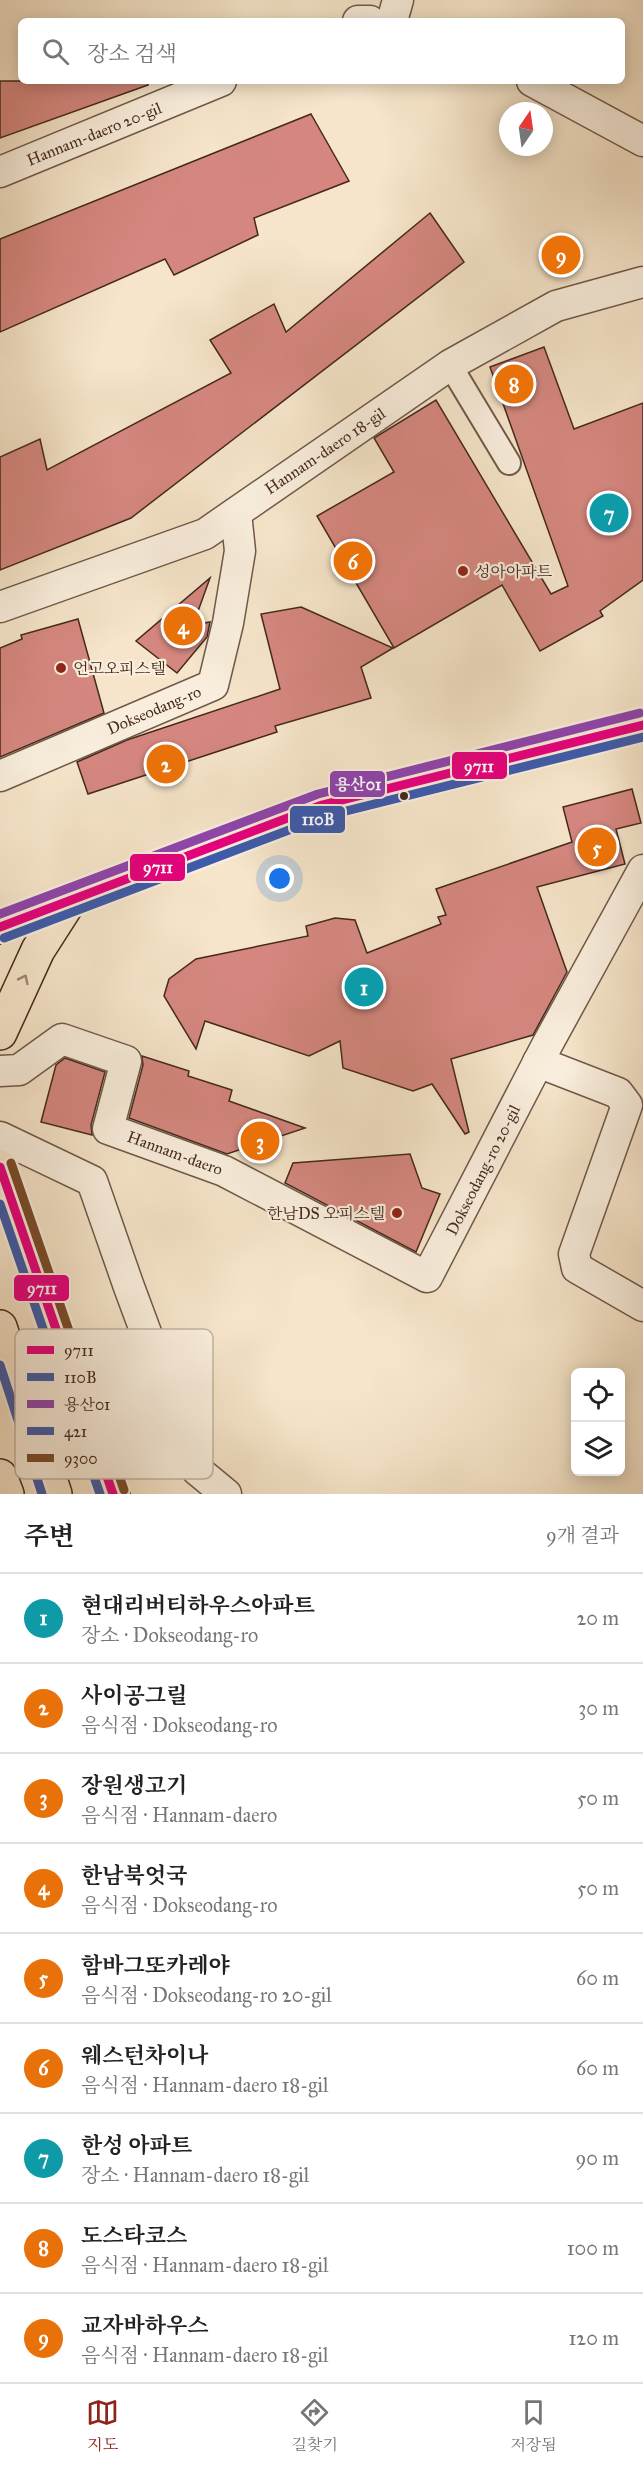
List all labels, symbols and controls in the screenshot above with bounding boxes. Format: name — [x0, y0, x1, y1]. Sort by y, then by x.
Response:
search box — [18, 18, 625, 84]
icon: search — [39, 35, 72, 68]
text: 장소 검색 — [87, 40, 177, 67]
street label: Hannam-daero 20-gil — [24, 98, 165, 171]
north arrow — [499, 102, 553, 156]
pin: 9 — [542, 232, 580, 278]
pin: 8 — [494, 362, 534, 406]
street label: Hannam-daero 18-gil — [261, 403, 390, 499]
pin: 7 — [590, 490, 628, 536]
pin: 6 — [334, 538, 372, 584]
place label: 성아아파트 — [475, 562, 553, 581]
marker: 성아아파트 — [456, 564, 470, 578]
pin: 4 — [164, 604, 202, 648]
place label: 언고오피스텔 — [73, 659, 166, 678]
marker: 언고오피스텔 — [54, 661, 68, 675]
street label: Dokseodang-ro — [104, 682, 204, 739]
pin: 2 — [146, 742, 186, 786]
line badge: 9711 — [451, 751, 508, 780]
text: 9711 — [464, 757, 495, 777]
line badge: 용산01 — [329, 770, 386, 798]
text: 용산01 — [335, 775, 382, 794]
unlabelled marker — [398, 790, 410, 802]
line badge: 110B — [289, 805, 346, 834]
text: 110B — [302, 810, 334, 829]
pin: 5 — [578, 824, 616, 870]
line badge: 9711 — [129, 853, 186, 882]
text: 9711 — [143, 858, 174, 878]
your location — [265, 864, 294, 893]
pin: 1 — [344, 964, 384, 1010]
one-way arrow — [16, 975, 28, 986]
street label: Dokseodang-ro 20-gil — [442, 1101, 525, 1239]
pin: 3 — [240, 1118, 280, 1164]
street label: Hannam-daero — [125, 1127, 225, 1179]
place label: 한남DS 오피스텔 — [267, 1204, 385, 1223]
marker: 한남DS 오피스텔 — [390, 1206, 404, 1220]
line badge: 9711 — [13, 1274, 70, 1302]
text: 9711 — [27, 1279, 58, 1299]
legend — [15, 1329, 213, 1479]
text: 9711 — [64, 1341, 94, 1360]
text: 110B — [64, 1368, 96, 1387]
map controls — [571, 1368, 625, 1476]
button: locate — [571, 1368, 625, 1422]
text: 용산01 — [64, 1395, 110, 1414]
text: 421 — [64, 1422, 87, 1441]
button: layers — [571, 1422, 625, 1476]
text: 9300 — [64, 1449, 98, 1468]
text: 주변 — [24, 1520, 74, 1552]
text: 9개 결과 — [546, 1523, 619, 1547]
text: 현대리버티하우스아파트 — [81, 1592, 315, 1619]
text: 1 — [40, 1606, 47, 1630]
text: 20 m — [576, 1606, 619, 1630]
text: 장소 · Dokseodang-ro — [81, 1623, 258, 1647]
text: 사이공그릴 — [81, 1682, 187, 1709]
text: 2 — [39, 1696, 48, 1720]
text: 30 m — [578, 1696, 619, 1720]
text: 음식점 · Dokseodang-ro — [81, 1713, 277, 1737]
text: 장원생고기 — [81, 1772, 187, 1799]
text: 3 — [40, 1786, 48, 1810]
text: 50 m — [577, 1786, 619, 1810]
text: 음식점 · Hannam-daero — [81, 1803, 277, 1827]
text: 한남북엇국 — [81, 1862, 187, 1889]
text: 4 — [38, 1876, 49, 1900]
text: 50 m — [577, 1876, 619, 1900]
text: 음식점 · Dokseodang-ro — [81, 1893, 277, 1917]
text: 함바그또카레야 — [81, 1952, 230, 1979]
text: 5 — [39, 1966, 48, 1990]
text: 60 m — [576, 1966, 619, 1990]
text: 음식점 · Dokseodang-ro 20-gil — [81, 1983, 332, 2007]
text: 웨스턴차이나 — [81, 2042, 209, 2069]
text: 6 — [38, 2056, 49, 2080]
text: 60 m — [576, 2056, 619, 2080]
text: 음식점 · Hannam-daero 18-gil — [81, 2073, 329, 2097]
text: 한성 아파트 — [81, 2132, 192, 2159]
text: 7 — [38, 2146, 49, 2170]
text: 90 m — [576, 2146, 619, 2170]
text: 장소 · Hannam-daero 18-gil — [81, 2163, 309, 2187]
text: 도스타코스 — [81, 2222, 187, 2249]
text: 8 — [38, 2236, 49, 2260]
text: 100 m — [567, 2236, 619, 2260]
text: 음식점 · Hannam-daero 18-gil — [81, 2253, 329, 2277]
text: 교자바하우스 — [81, 2312, 209, 2339]
text: 9 — [38, 2326, 49, 2350]
text: 120 m — [568, 2326, 619, 2350]
text: 음식점 · Hannam-daero 18-gil — [81, 2343, 329, 2367]
tab: 지도 — [86, 2396, 119, 2455]
tab: 길찾기 — [292, 2396, 338, 2455]
tab: 저장됨 — [510, 2396, 557, 2455]

